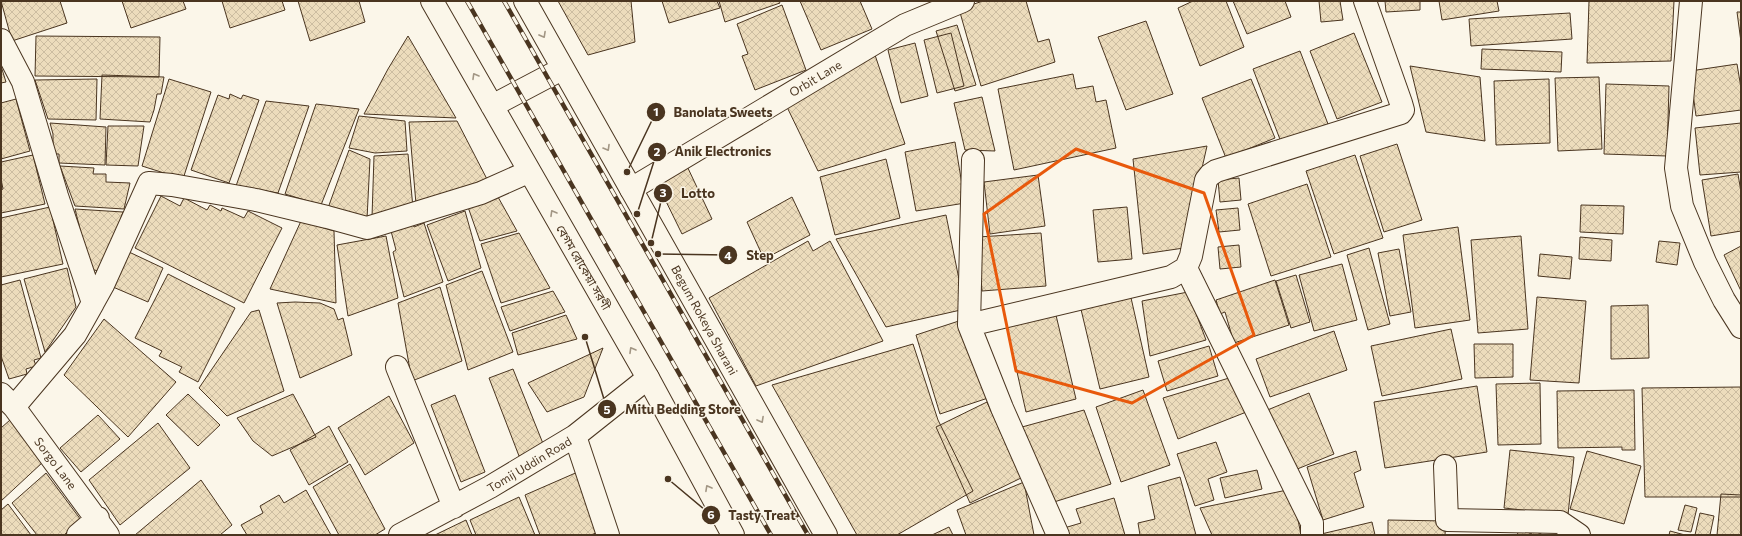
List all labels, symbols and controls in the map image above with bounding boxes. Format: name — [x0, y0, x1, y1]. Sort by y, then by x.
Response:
one-way arrow — [539, 31, 546, 38]
street label: Orbit Lane — [786, 57, 844, 99]
one-way arrow — [472, 73, 479, 80]
callout: Banolata Sweets — [646, 100, 781, 125]
text: 1 — [653, 104, 659, 118]
text: Banolata Sweets — [673, 104, 773, 120]
callout: Anik Electronics — [647, 139, 780, 164]
text: Anik Electronics — [675, 143, 771, 159]
one-way arrow — [603, 144, 610, 151]
text: 2 — [654, 144, 661, 158]
callout: Lotto — [653, 181, 723, 206]
text: 3 — [660, 185, 667, 199]
text: Lotto — [681, 185, 715, 201]
one-way arrow — [550, 210, 557, 217]
street label: বেগম রোকেয়া সরণী — [554, 222, 614, 313]
callout: Step — [718, 243, 782, 268]
text: Step — [746, 247, 774, 263]
text: 4 — [724, 248, 732, 262]
street label: Begum Rokeya Sharani — [669, 263, 741, 377]
one-way arrow — [629, 347, 636, 354]
callout: Mitu Bedding Store — [597, 397, 749, 422]
text: Mitu Bedding Store — [625, 401, 741, 417]
text: 5 — [604, 402, 611, 416]
one-way arrow — [757, 416, 764, 423]
street label: Tomij Uddin Road — [484, 433, 574, 495]
street label: Sorgo Lane — [32, 434, 80, 492]
one-way arrow — [705, 485, 713, 493]
callout: Tasty Treat — [701, 503, 804, 528]
text: 6 — [707, 507, 715, 521]
text: Tasty Treat — [728, 507, 796, 523]

